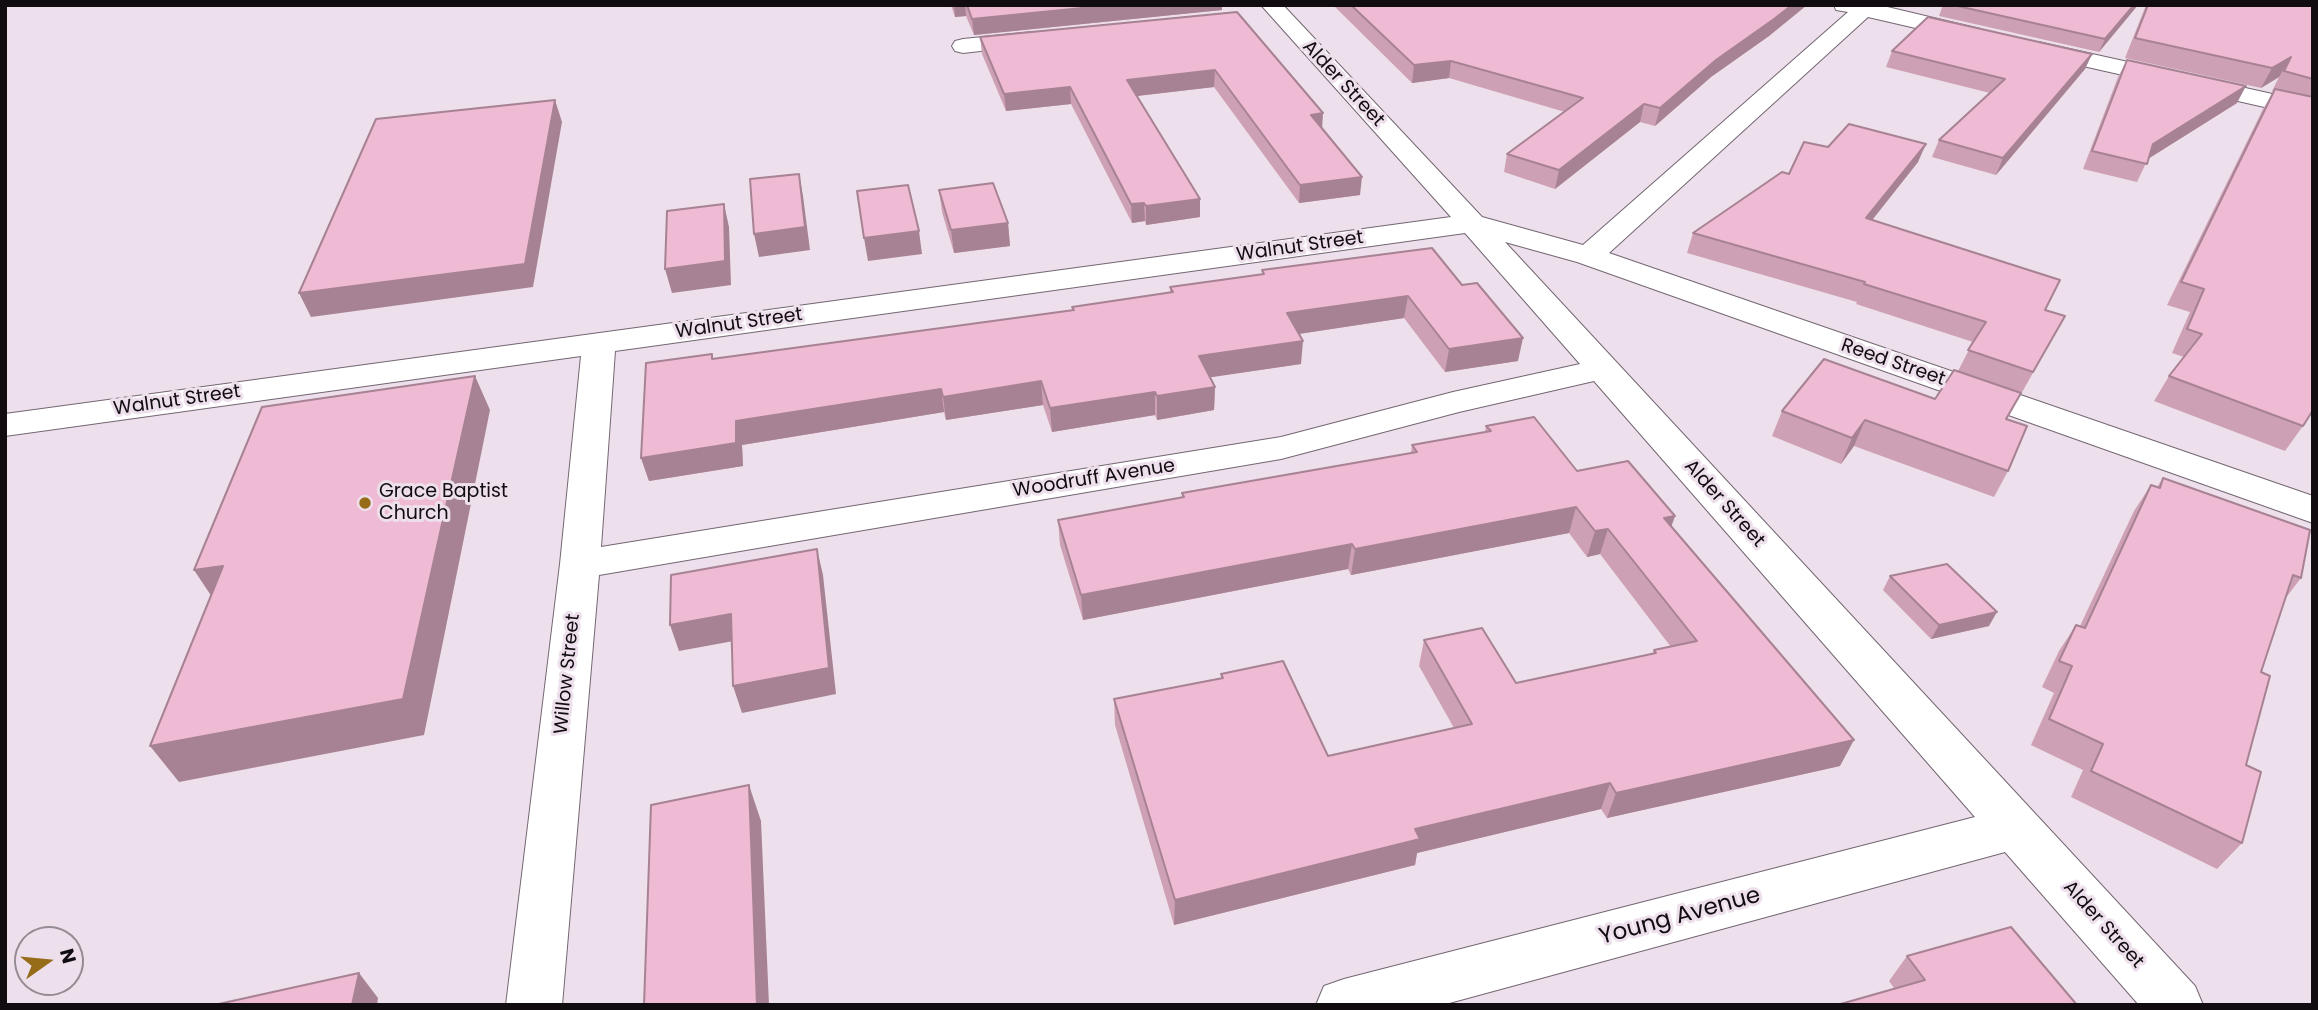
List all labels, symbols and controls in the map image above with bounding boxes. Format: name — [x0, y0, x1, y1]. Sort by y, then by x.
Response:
street label: Alder Street — [1297, 36, 1389, 132]
street label: Walnut Street — [1235, 227, 1365, 267]
street label: Walnut Street — [674, 304, 804, 344]
street label: Reed Street — [1838, 335, 1948, 391]
street label: Walnut Street — [112, 381, 242, 421]
street label: Woodruff Avenue — [1011, 455, 1177, 503]
street label: Alder Street — [1679, 456, 1769, 552]
place label: Grace Baptist Church — [379, 481, 508, 525]
marker: Grace Baptist Church — [357, 495, 373, 511]
street label: Willow Street — [550, 613, 586, 735]
street label: Alder Street — [2058, 877, 2148, 973]
street label: Young Avenue — [1596, 882, 1764, 952]
north arrow — [14, 926, 84, 996]
text: N — [53, 946, 83, 966]

